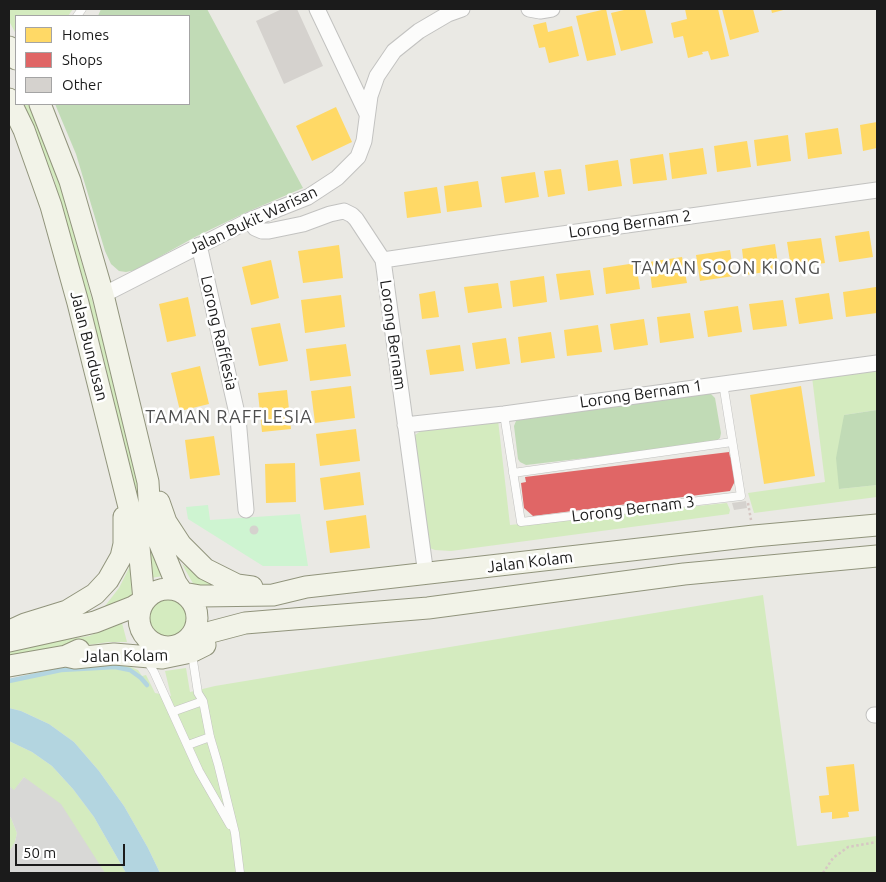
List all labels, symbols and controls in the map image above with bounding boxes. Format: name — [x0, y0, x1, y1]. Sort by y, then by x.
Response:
legend — [15, 15, 190, 105]
text: Homes — [62, 26, 109, 43]
text: Shops — [62, 51, 103, 68]
text: Other — [62, 76, 102, 93]
street label: Jalan Bukit Warisan — [186, 182, 320, 258]
street label: Lorong Bernam 2 — [567, 206, 693, 242]
district label: TAMAN SOON KIONG — [629, 257, 823, 279]
street label: Lorong Rafflesia — [196, 274, 242, 392]
street label: Lorong Bernam — [376, 279, 410, 391]
street label: Jalan Bundusan — [66, 289, 112, 403]
street label: Lorong Bernam 1 — [578, 376, 704, 412]
district label: TAMAN RAFFLESIA — [143, 406, 315, 428]
street label: Lorong Bernam 3 — [570, 492, 696, 526]
street label: Jalan Kolam — [486, 547, 574, 577]
street label: Jalan Kolam — [82, 646, 168, 666]
scale bar — [18, 834, 128, 866]
text: 50 m — [23, 844, 56, 861]

